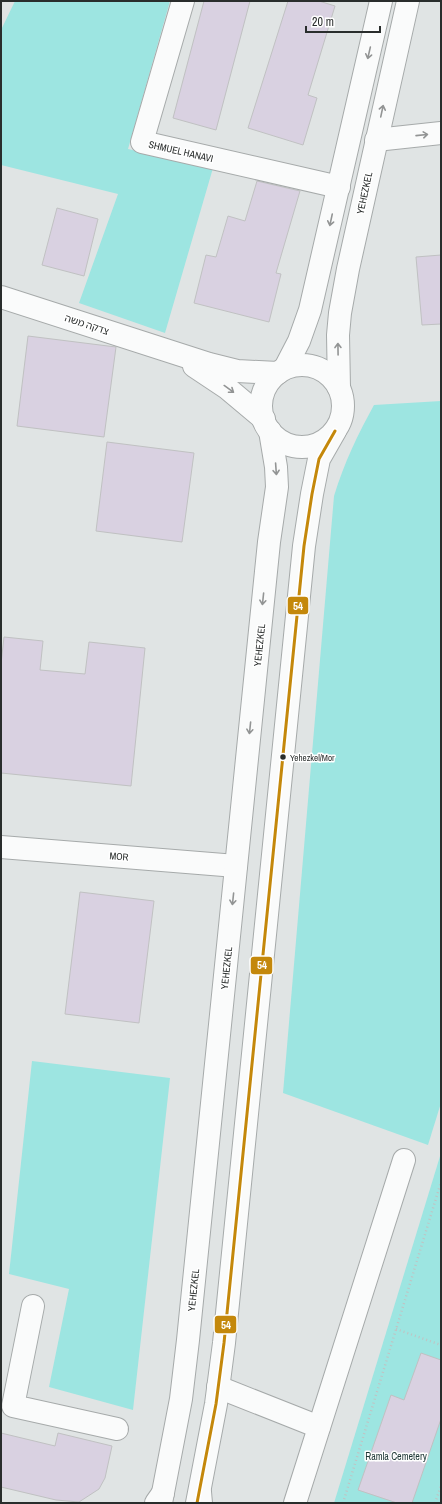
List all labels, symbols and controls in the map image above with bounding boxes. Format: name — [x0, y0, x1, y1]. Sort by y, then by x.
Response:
scale bar — [306, 8, 380, 34]
text: 20 m — [312, 14, 334, 30]
one-way arrow — [364, 46, 372, 59]
one-way arrow — [379, 105, 387, 118]
one-way arrow — [415, 132, 428, 139]
street label: SHMUEL HANAVI — [147, 138, 215, 165]
street label: YEHEZKEL — [354, 170, 375, 215]
one-way arrow — [327, 214, 335, 227]
street label: צדקה משה — [63, 311, 111, 338]
one-way arrow — [335, 343, 342, 356]
one-way arrow — [223, 385, 234, 393]
one-way arrow — [273, 463, 280, 476]
one-way arrow — [260, 592, 267, 605]
line badge: 54 — [287, 596, 309, 615]
text: 54 — [293, 599, 303, 613]
street label: YEHEZKEL — [251, 623, 268, 667]
one-way arrow — [247, 721, 254, 734]
marker: Yehezkel/Mor — [278, 752, 288, 762]
place label: Yehezkel/Mor — [290, 752, 335, 764]
street label: MOR — [109, 849, 129, 864]
one-way arrow — [229, 892, 237, 905]
street label: YEHEZKEL — [218, 946, 235, 990]
line badge: 54 — [250, 956, 273, 975]
text: 54 — [257, 958, 267, 972]
street label: YEHEZKEL — [185, 1268, 202, 1312]
line badge: 54 — [214, 1315, 237, 1334]
text: 54 — [221, 1318, 231, 1332]
park label: Ramla Cemetery — [365, 1450, 428, 1463]

